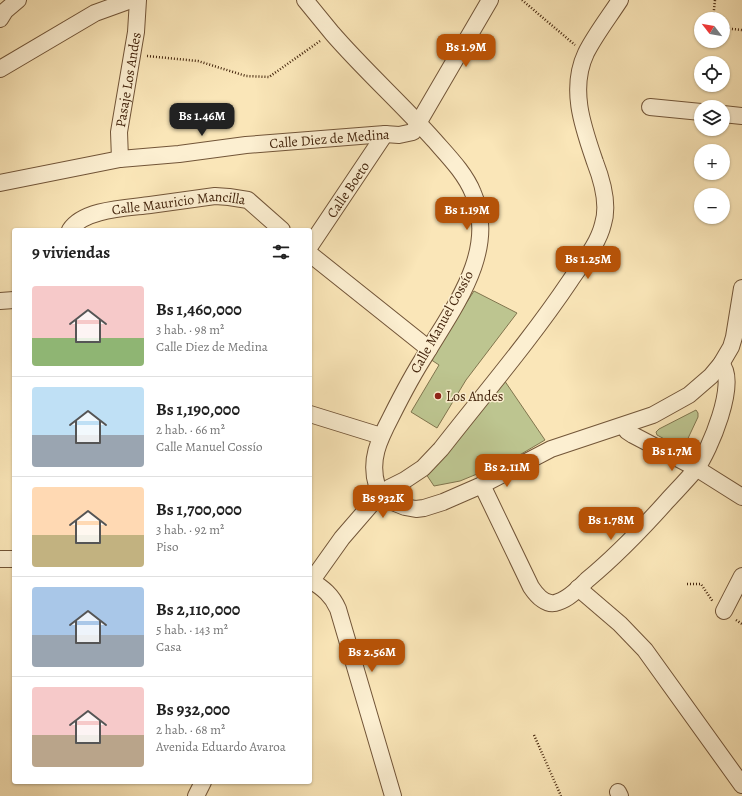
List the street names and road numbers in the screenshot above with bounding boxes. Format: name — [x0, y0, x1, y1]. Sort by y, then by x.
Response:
street label: Pasaje Los Andes — [110, 31, 145, 129]
street label: Calle Diez de Medina — [269, 124, 391, 153]
street label: Calle Boeto — [322, 157, 374, 221]
street label: Calle Mauricio Mancilla — [110, 187, 248, 219]
street label: Calle Manuel Cossío — [406, 267, 478, 377]

